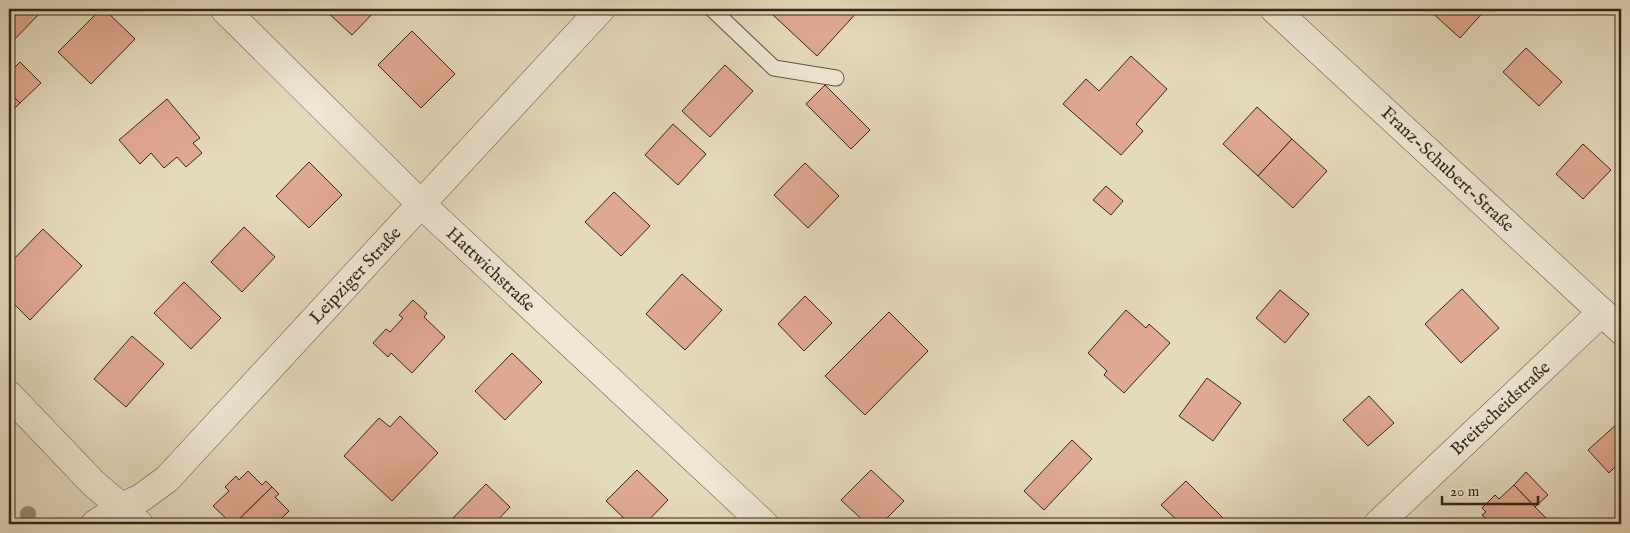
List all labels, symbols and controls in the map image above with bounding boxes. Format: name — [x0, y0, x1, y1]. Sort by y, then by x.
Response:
street label: Franz-Schubert-Straße — [1376, 102, 1518, 238]
street label: Leipziger Straße — [305, 223, 407, 329]
street label: Hattwichstraße — [440, 223, 539, 317]
street label: Breitscheidstraße — [1446, 357, 1556, 461]
scale bar — [1442, 473, 1539, 505]
text: 20 m — [1450, 482, 1480, 501]

